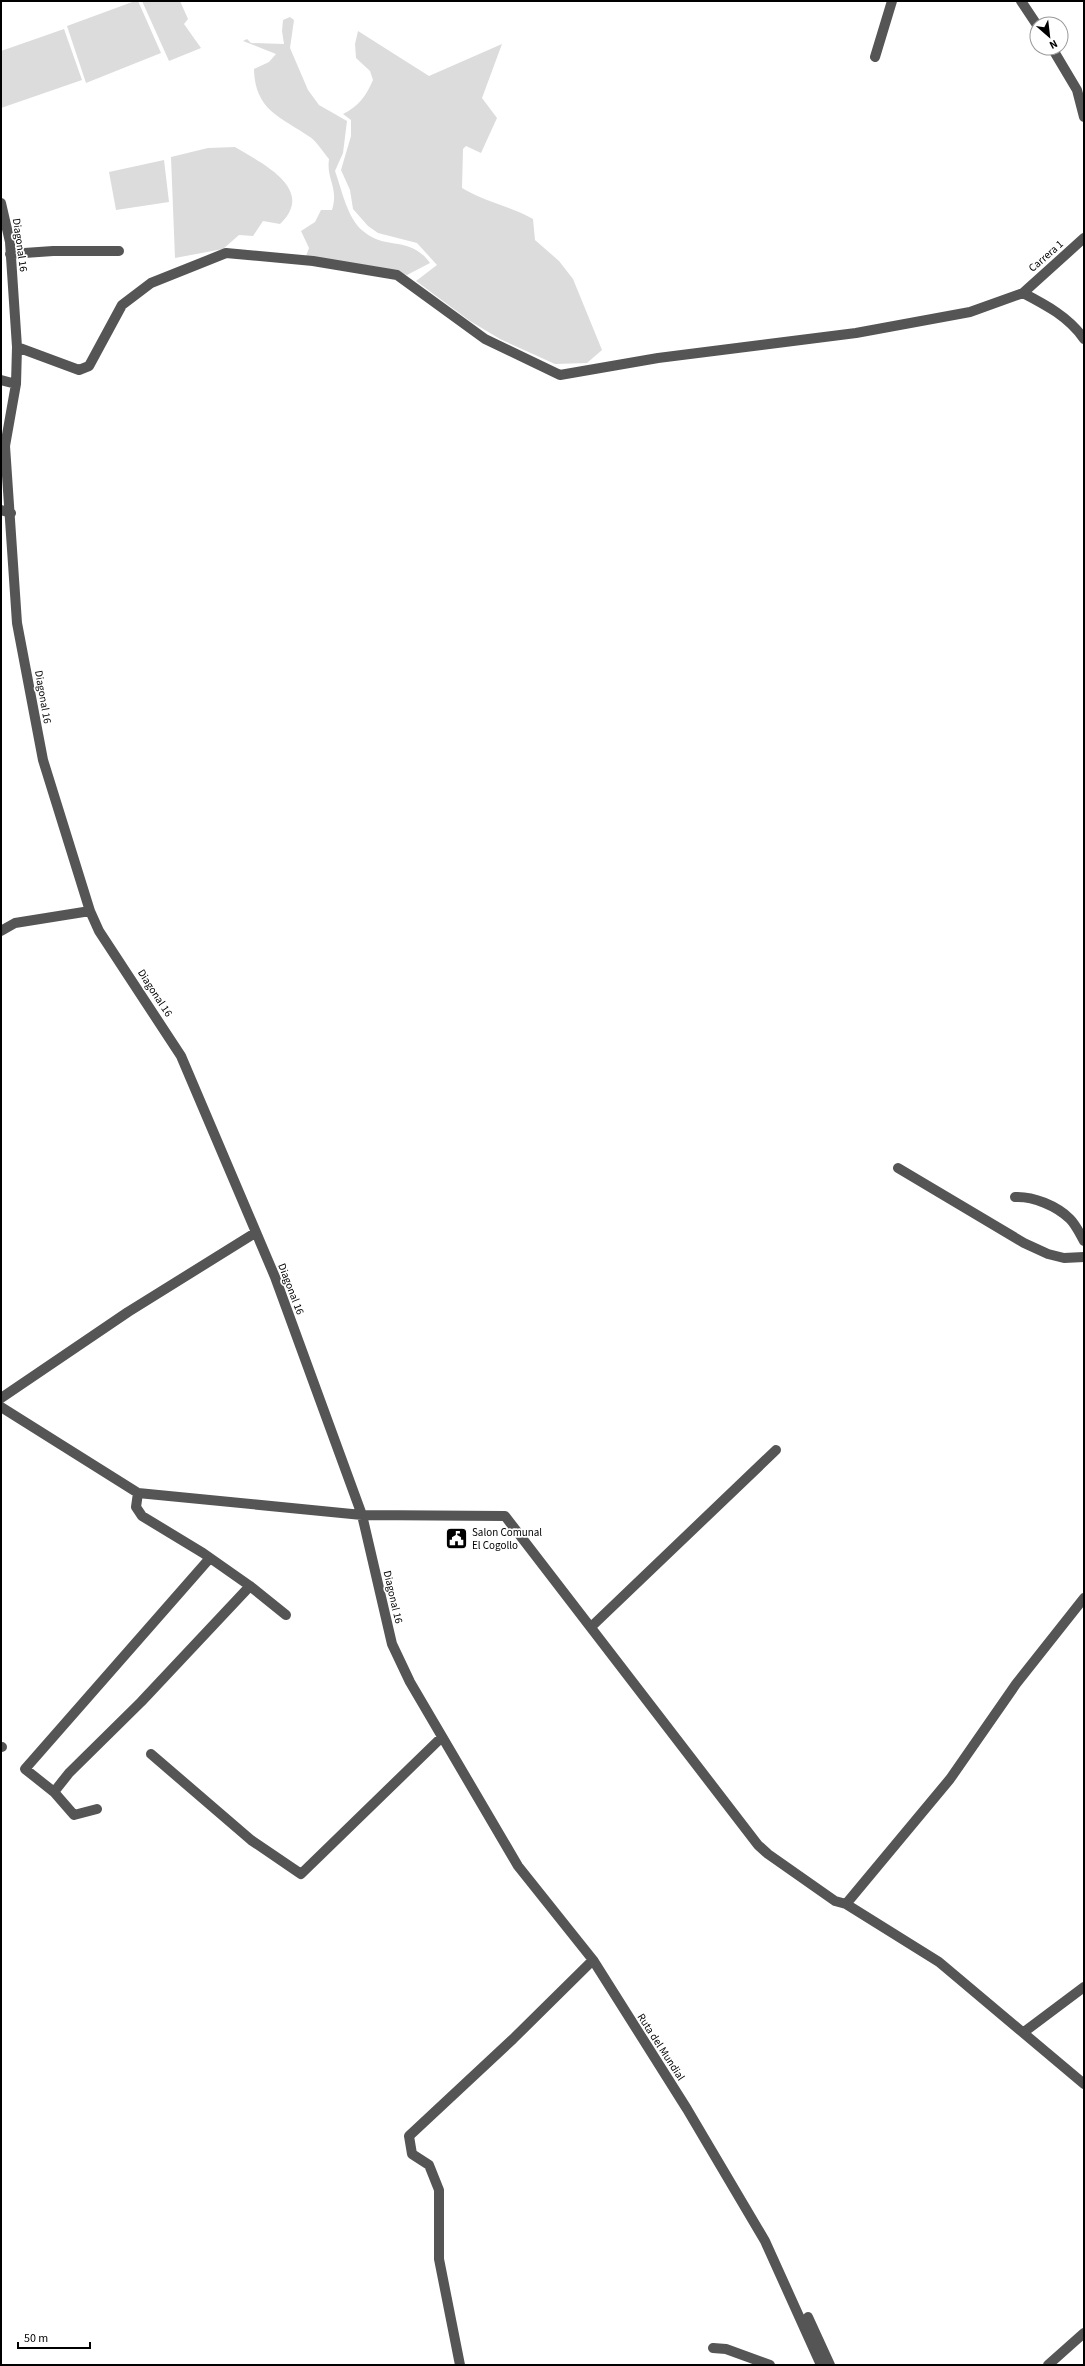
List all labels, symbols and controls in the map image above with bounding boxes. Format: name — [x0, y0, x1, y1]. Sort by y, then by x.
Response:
north arrow — [1029, 16, 1069, 56]
text: N — [1047, 36, 1060, 53]
street label: Diagonal 16 — [9, 217, 31, 273]
street label: Carrera 1 — [1025, 237, 1067, 275]
street label: Diagonal 16 — [31, 669, 55, 725]
street label: Diagonal 16 — [134, 966, 176, 1020]
street label: Diagonal 16 — [274, 1261, 308, 1317]
public building icon: Salon Comunal El Cogollo — [444, 1525, 470, 1551]
place label: Salon Comunal El Cogollo — [472, 1525, 542, 1553]
street label: Diagonal 16 — [380, 1569, 406, 1625]
street label: Ruta del Mundial — [634, 2011, 688, 2084]
scale bar — [18, 2324, 90, 2350]
text: 50 m — [24, 2330, 48, 2347]

